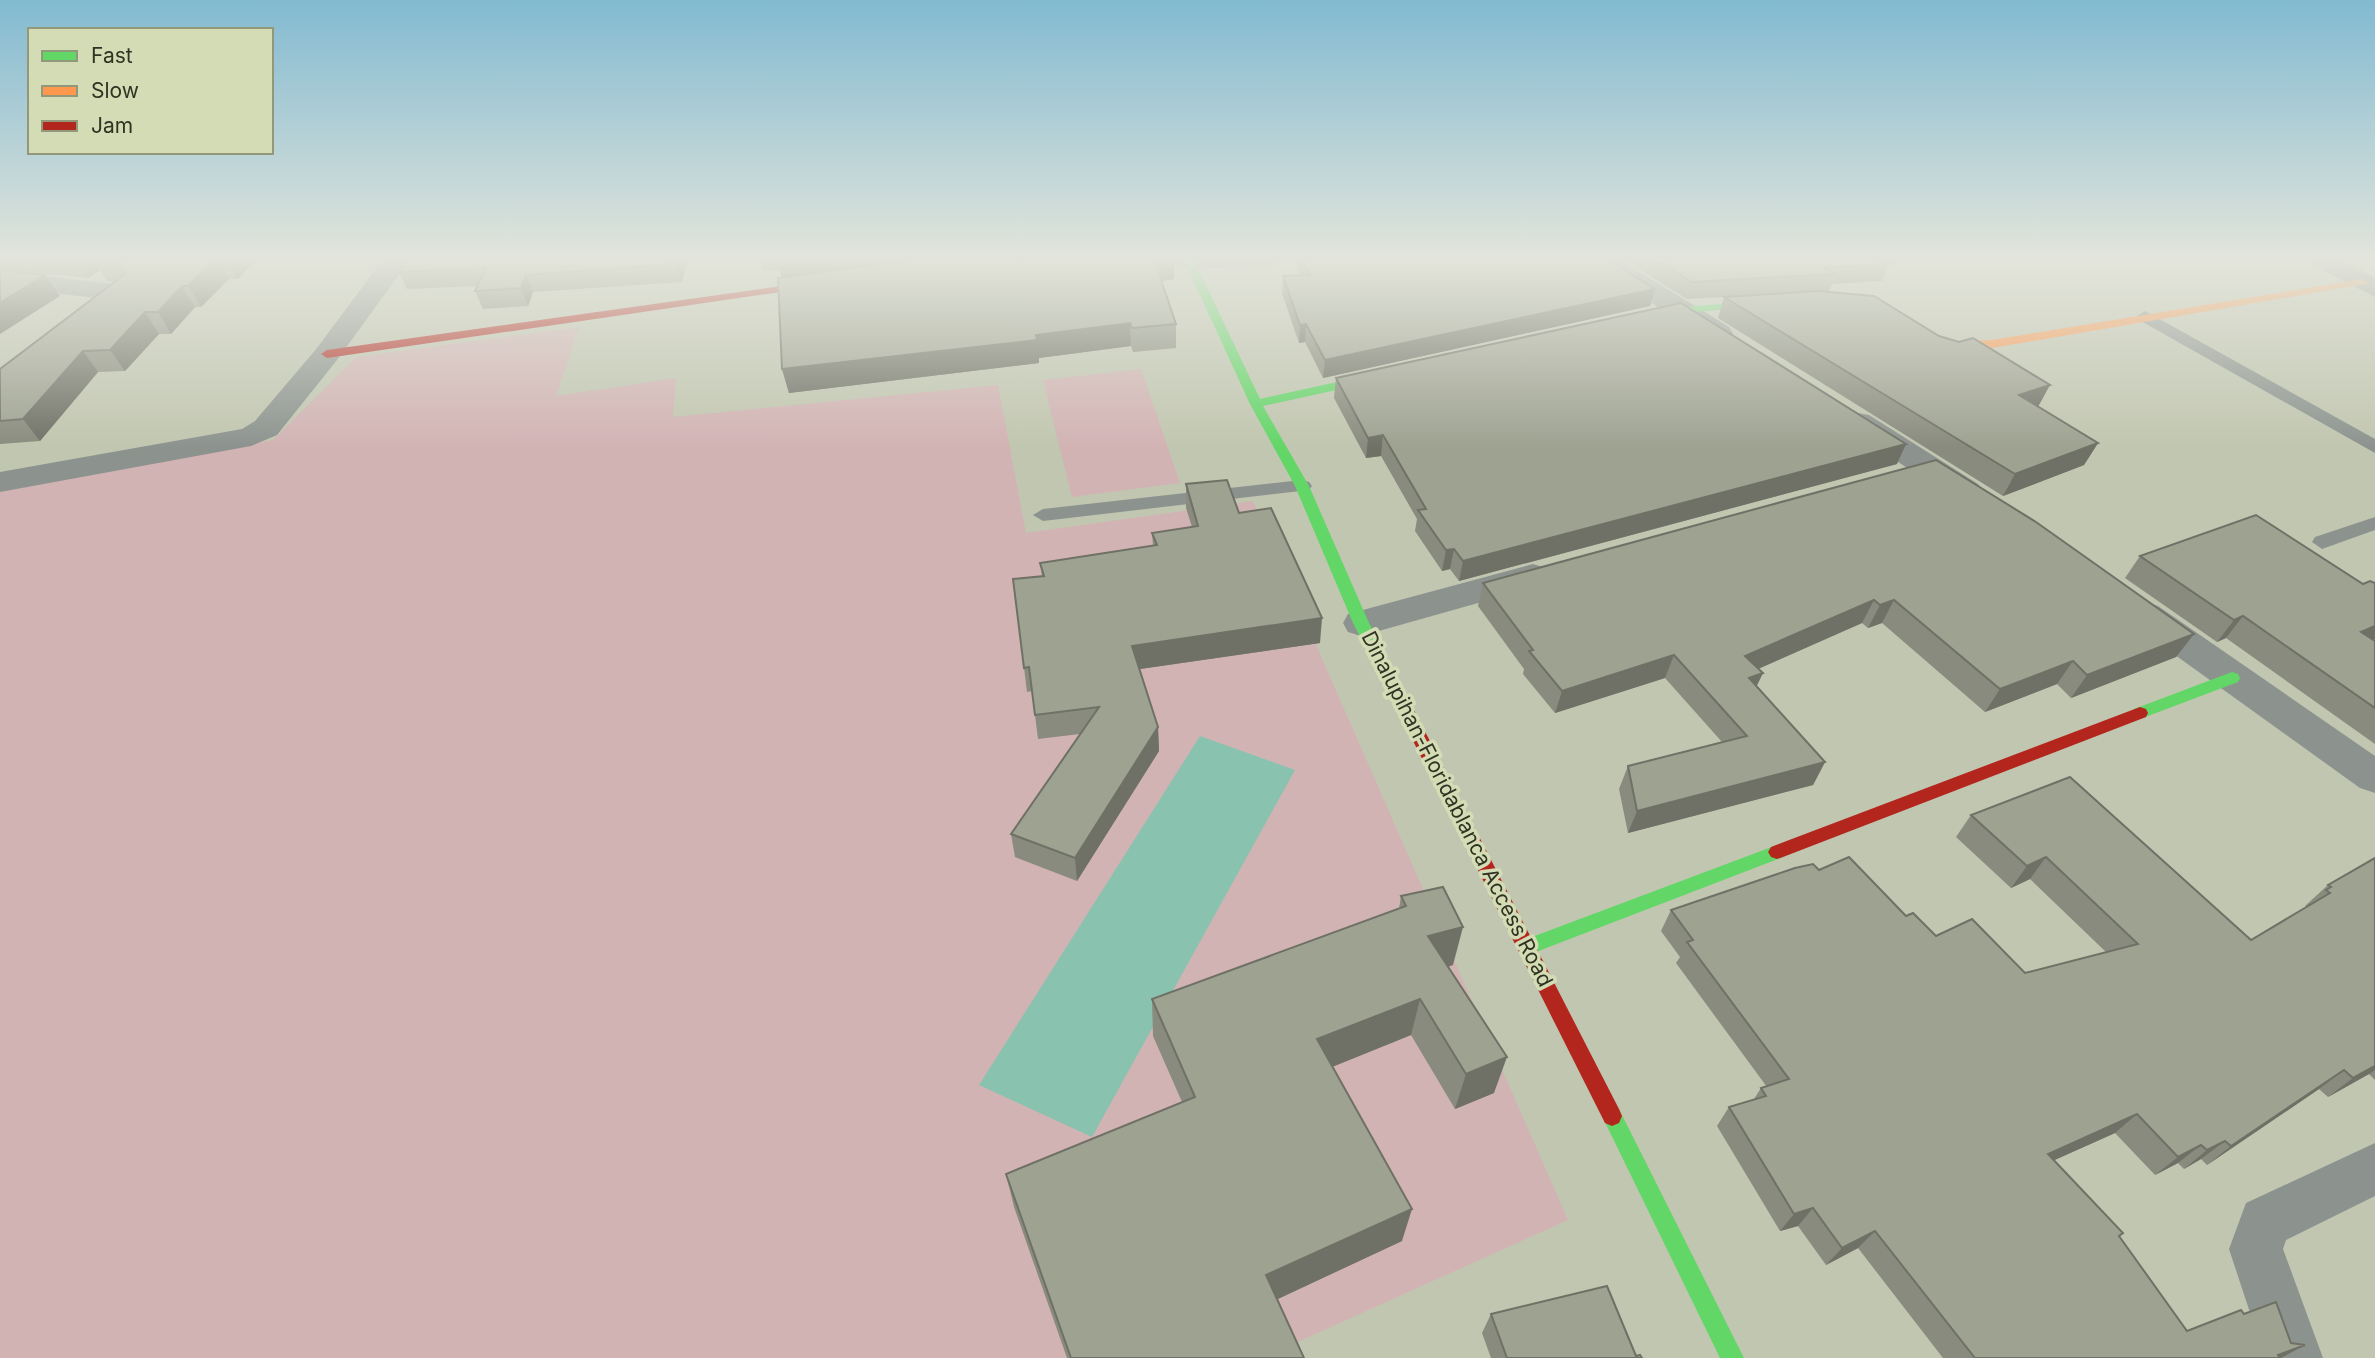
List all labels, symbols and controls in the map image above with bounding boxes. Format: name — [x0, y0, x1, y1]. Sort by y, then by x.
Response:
legend — [28, 28, 273, 154]
text: Fast — [91, 43, 133, 68]
text: Slow — [91, 78, 139, 103]
text: Jam — [91, 113, 133, 138]
street label: Dinalupihan-Floridablanca Access Road — [1356, 627, 1558, 991]

